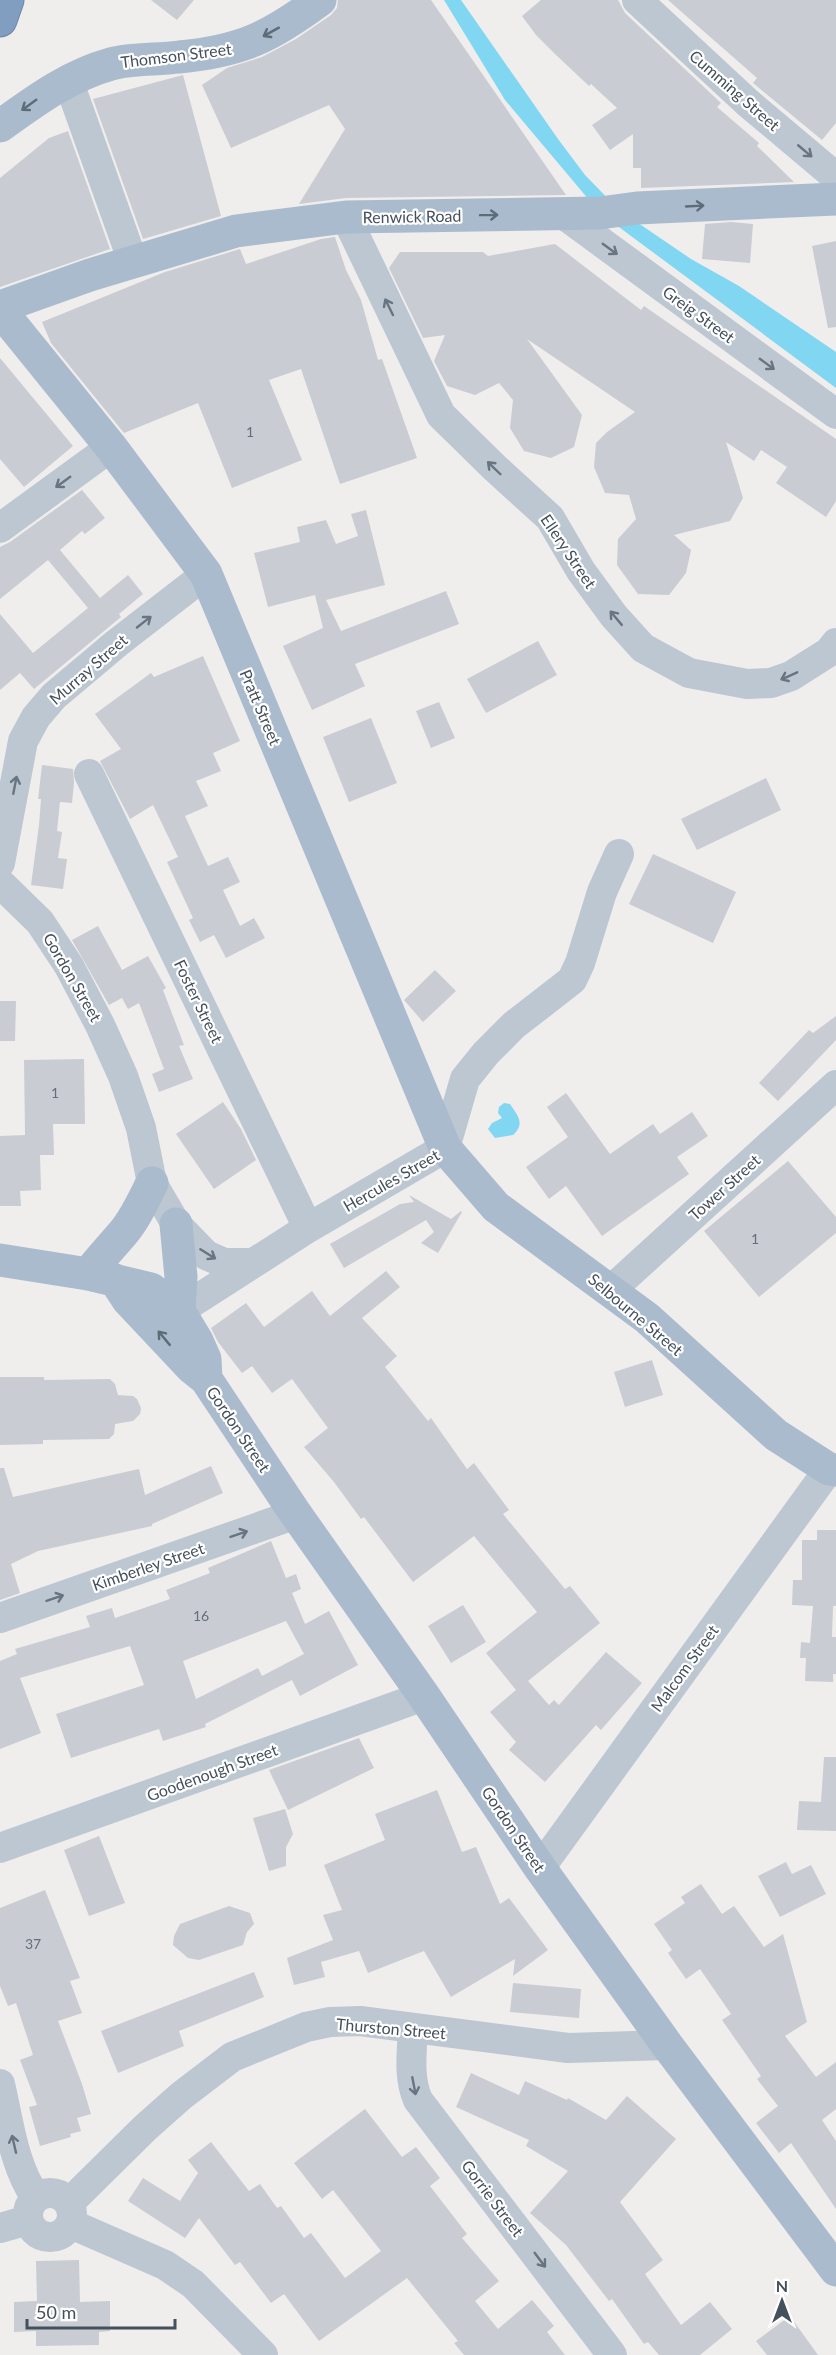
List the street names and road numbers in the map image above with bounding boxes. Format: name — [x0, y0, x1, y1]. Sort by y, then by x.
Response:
street label: Thomson Street — [119, 39, 233, 71]
street label: Cumming Street — [686, 46, 784, 134]
street label: Renwick Road — [363, 206, 461, 226]
street label: Greig Street — [659, 282, 739, 346]
street label: Ellery Street — [537, 510, 601, 592]
street label: Murray Street — [45, 630, 131, 708]
street label: Pratt Street — [237, 666, 286, 748]
street label: Gordon Street — [40, 929, 106, 1025]
street label: Foster Street — [171, 956, 227, 1046]
street label: Hercules Street — [340, 1145, 443, 1215]
street label: Tower Street — [685, 1150, 764, 1224]
street label: Selbourne Street — [585, 1269, 687, 1359]
street label: Gordon Street — [203, 1383, 275, 1476]
street label: Kimberley Street — [90, 1538, 207, 1594]
street label: Malcom Street — [646, 1621, 722, 1715]
street label: Goodenough Street — [144, 1739, 280, 1804]
street label: Gordon Street — [478, 1783, 550, 1876]
street label: Thurston Street — [335, 2014, 447, 2042]
street label: Gorrie Street — [458, 2156, 528, 2240]

